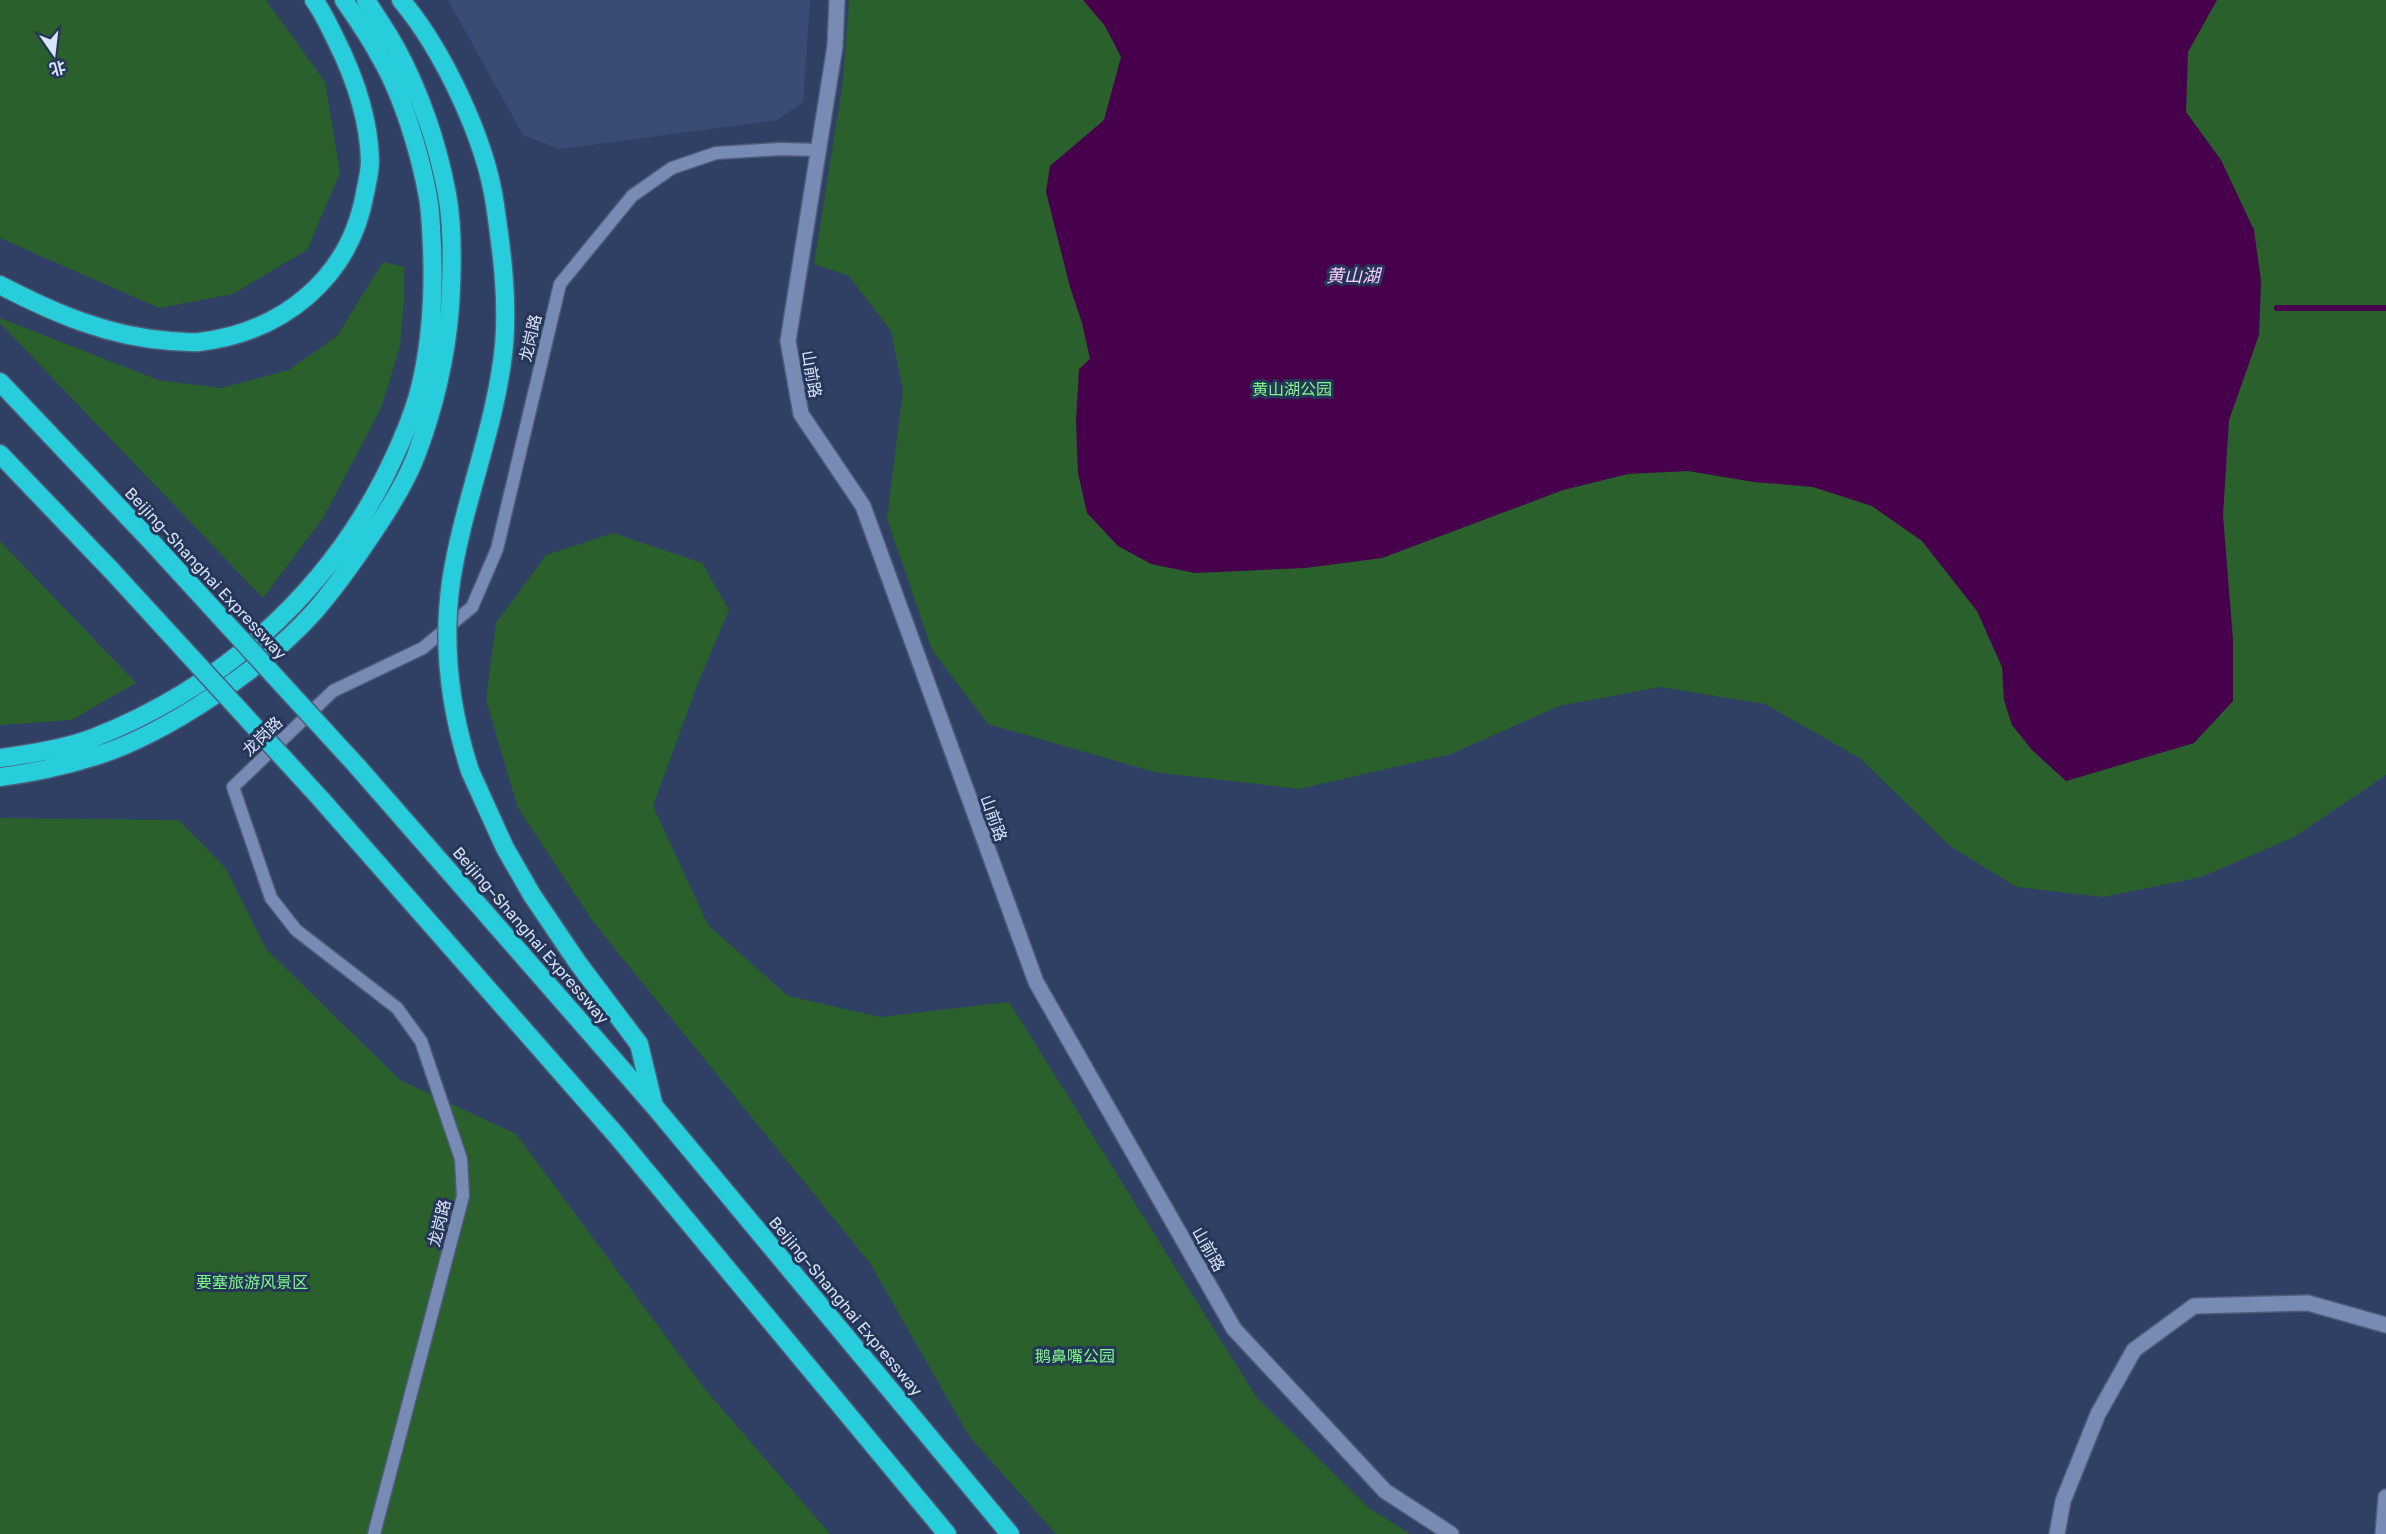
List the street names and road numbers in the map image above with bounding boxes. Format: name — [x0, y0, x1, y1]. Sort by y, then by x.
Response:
street label: 龙岗路 — [515, 312, 545, 364]
street label: 山前路 — [798, 349, 826, 399]
street label: Beijing–Shanghai Expressway — [121, 483, 291, 663]
street label: 龙岗路 — [238, 712, 286, 760]
street label: 山前路 — [976, 792, 1012, 844]
street label: Beijing–Shanghai Expressway — [449, 842, 613, 1028]
street label: 龙岗路 — [423, 1197, 455, 1249]
street label: Beijing–Shanghai Expressway — [765, 1212, 927, 1400]
street label: 山前路 — [1188, 1223, 1230, 1275]

